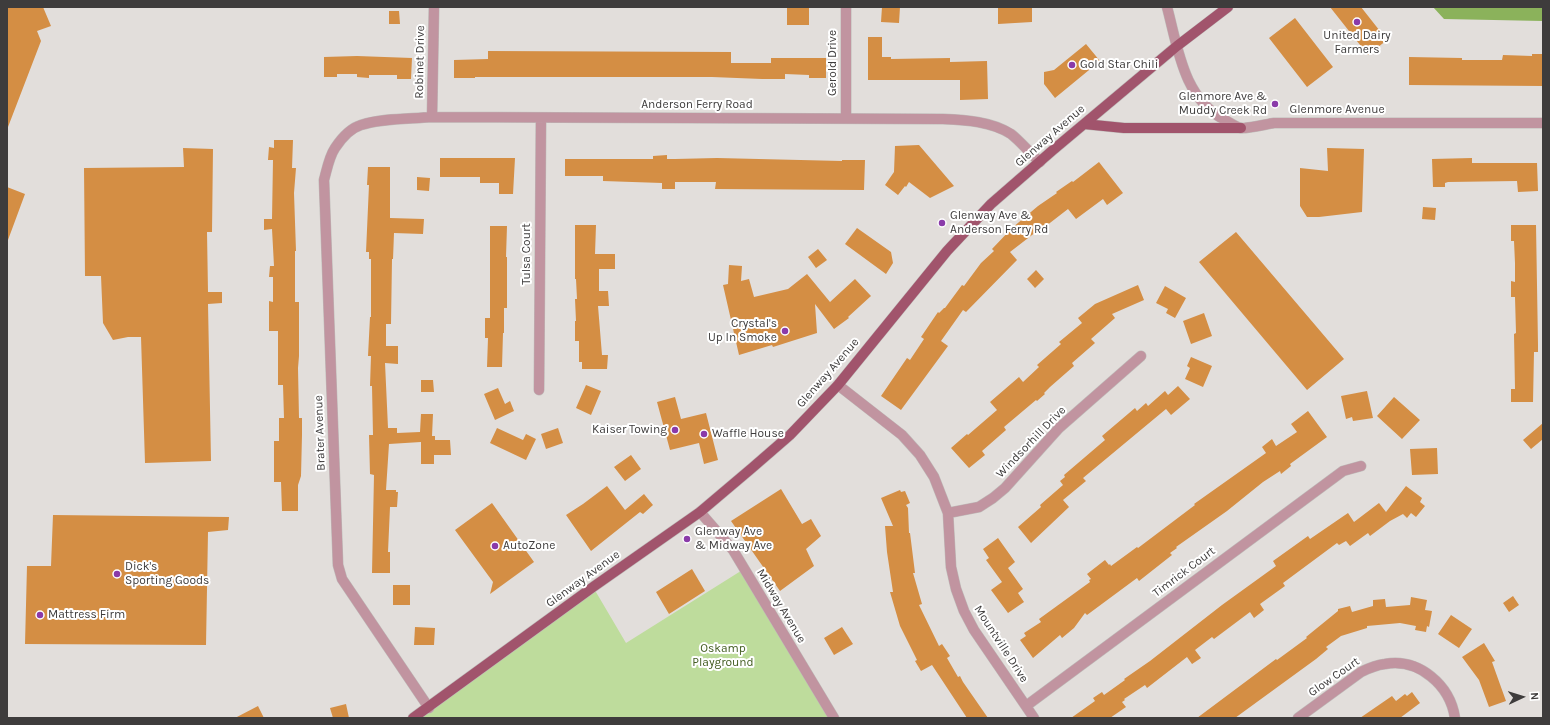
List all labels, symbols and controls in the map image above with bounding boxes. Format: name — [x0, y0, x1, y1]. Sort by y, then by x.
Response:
marker: United Dairy Farmers — [1352, 17, 1362, 27]
street label: Robinet Drive — [412, 25, 428, 99]
place label: United Dairy Farmers — [1323, 29, 1391, 57]
street label: Gerold Drive — [826, 30, 840, 96]
place label: Gold Star Chili — [1080, 58, 1158, 72]
marker: Gold Star Chili — [1067, 60, 1077, 70]
place label: Glenmore Ave & Muddy Creek Rd — [1179, 90, 1267, 118]
street label: Anderson Ferry Road — [641, 98, 753, 112]
marker: Glenmore Ave & Muddy Creek Rd — [1270, 99, 1280, 109]
street label: Glenway Avenue — [1012, 102, 1088, 170]
street label: Glenmore Avenue — [1289, 103, 1385, 117]
place label: Glenway Ave & Anderson Ferry Rd — [950, 209, 1048, 237]
marker: Glenway Ave & Anderson Ferry Rd — [937, 218, 947, 228]
street label: Tulsa Court — [520, 223, 534, 285]
place label: Crystal's Up In Smoke — [708, 317, 777, 345]
marker: Crystal's Up In Smoke — [780, 326, 790, 336]
street label: Glenway Avenue — [794, 335, 862, 411]
street label: Brater Avenue — [311, 395, 329, 471]
street label: Windsorhill Drive — [993, 403, 1069, 481]
place label: Kaiser Towing — [592, 423, 667, 437]
marker: Kaiser Towing — [670, 425, 680, 435]
place label: Waffle House — [712, 427, 784, 441]
marker: Waffle House — [699, 429, 709, 439]
place label: Glenway Ave & Midway Ave — [695, 525, 772, 553]
marker: Glenway Ave & Midway Ave — [682, 534, 692, 544]
place label: AutoZone — [503, 539, 555, 553]
marker: AutoZone — [490, 541, 500, 551]
street label: Timrick Court — [1150, 544, 1218, 600]
street label: Glenway Avenue — [543, 547, 623, 611]
place label: Dick's Sporting Goods — [125, 560, 209, 588]
street label: Midway Avenue — [753, 566, 809, 646]
marker: Dick's Sporting Goods — [112, 569, 122, 579]
street label: Mountville Drive — [971, 603, 1031, 685]
place label: Mattress Firm — [48, 608, 125, 622]
marker: Mattress Firm — [35, 610, 45, 620]
park label: Oskamp Playground — [692, 642, 754, 670]
street label: Glow Court — [1306, 654, 1362, 700]
north arrow — [1502, 677, 1542, 717]
text: N — [1528, 692, 1541, 701]

